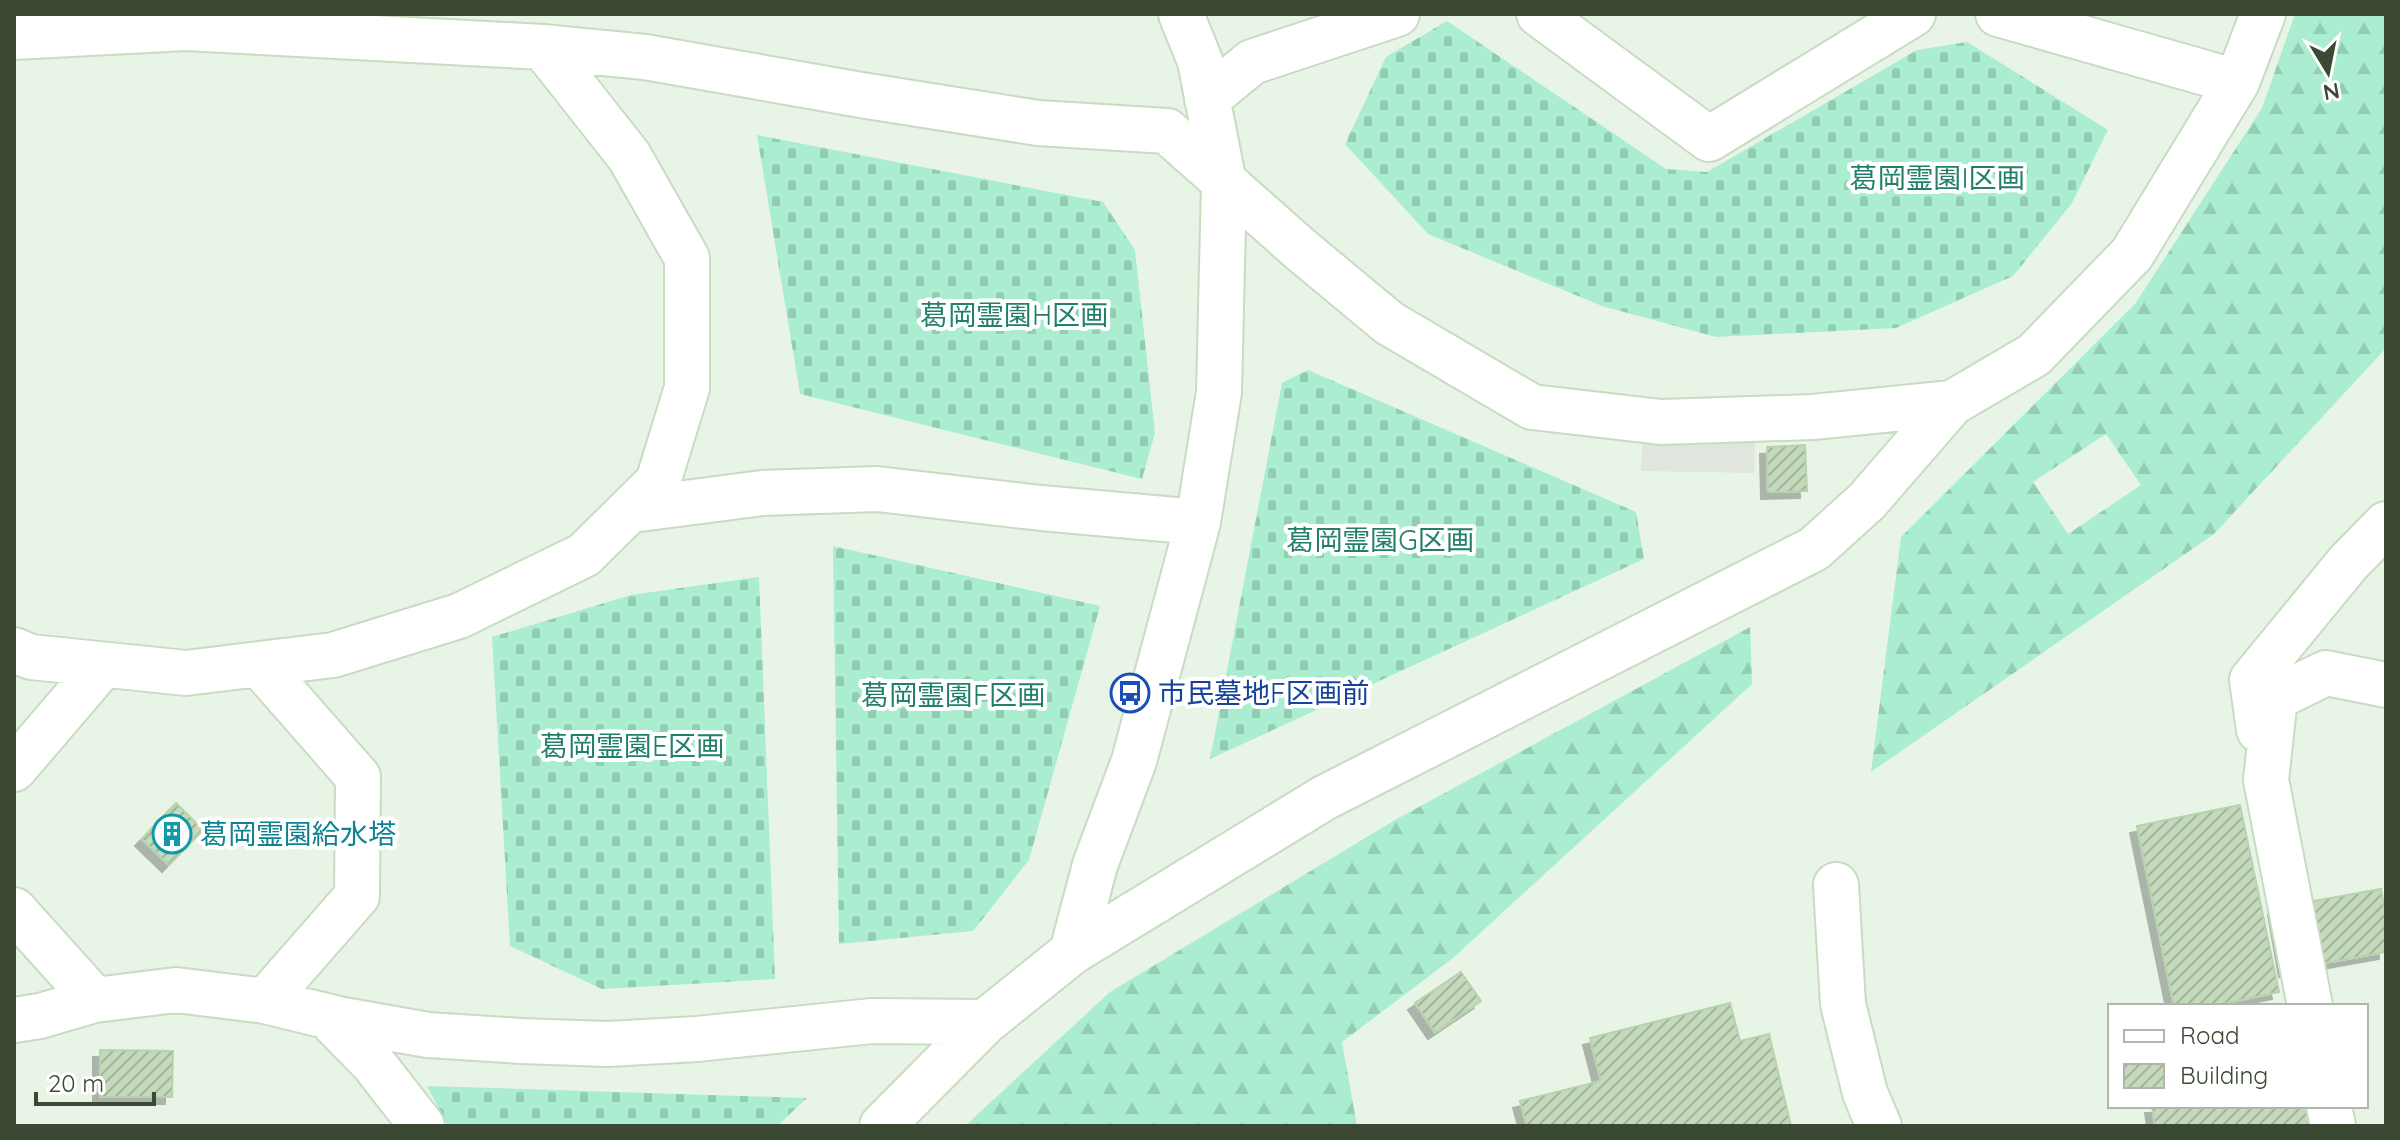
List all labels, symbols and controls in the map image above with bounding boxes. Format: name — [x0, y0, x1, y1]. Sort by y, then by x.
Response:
north arrow — [2288, 32, 2368, 112]
text: N — [2321, 77, 2342, 107]
park label: 葛岡霊園I区画 — [1849, 160, 2025, 195]
park label: 葛岡霊園H区画 — [920, 297, 1108, 332]
park label: 葛岡霊園G区画 — [1286, 522, 1474, 557]
bus stop icon: 市民墓地F区画前 — [1109, 672, 1151, 714]
place label: 市民墓地F区画前 — [1158, 675, 1370, 710]
park label: 葛岡霊園F区画 — [861, 677, 1045, 712]
park label: 葛岡霊園E区画 — [540, 728, 724, 763]
building icon: 葛岡霊園給水塔 — [151, 813, 193, 855]
place label: 葛岡霊園給水塔 — [200, 816, 396, 851]
legend — [2108, 1004, 2368, 1108]
text: Road — [2180, 1020, 2240, 1050]
scale bar — [36, 1056, 154, 1106]
text: Building — [2180, 1060, 2268, 1090]
text: 20 m — [48, 1068, 104, 1098]

